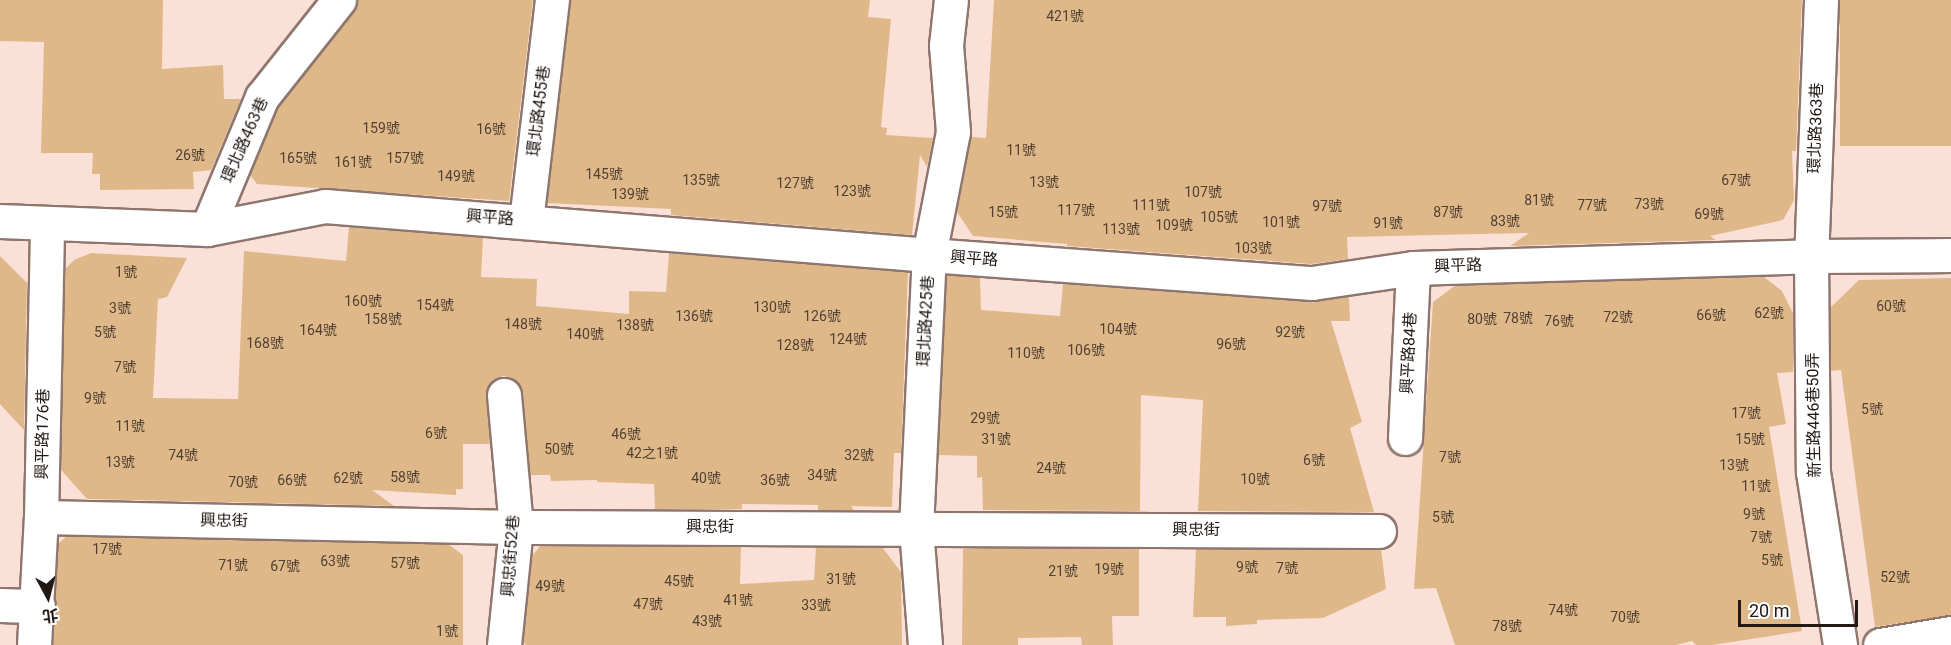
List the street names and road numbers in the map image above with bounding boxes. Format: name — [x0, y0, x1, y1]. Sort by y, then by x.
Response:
street label: 環北路455巷 — [524, 65, 554, 157]
street label: 環北路363巷 — [1805, 82, 1827, 174]
street label: 環北路463巷 — [218, 95, 272, 185]
street label: 興平路 — [465, 207, 515, 229]
street label: 興平路 — [949, 248, 999, 270]
street label: 興平路 — [1434, 256, 1482, 276]
street label: 環北路425巷 — [914, 275, 938, 367]
street label: 興平路84巷 — [1397, 312, 1421, 394]
street label: 新生路446巷50弄 — [1803, 352, 1825, 478]
street label: 興平路176巷 — [33, 388, 53, 480]
street label: 興忠街 — [200, 511, 248, 531]
street label: 興忠街52巷 — [499, 514, 523, 598]
street label: 興忠街 — [686, 517, 734, 537]
street label: 興忠街 — [1172, 520, 1220, 540]

